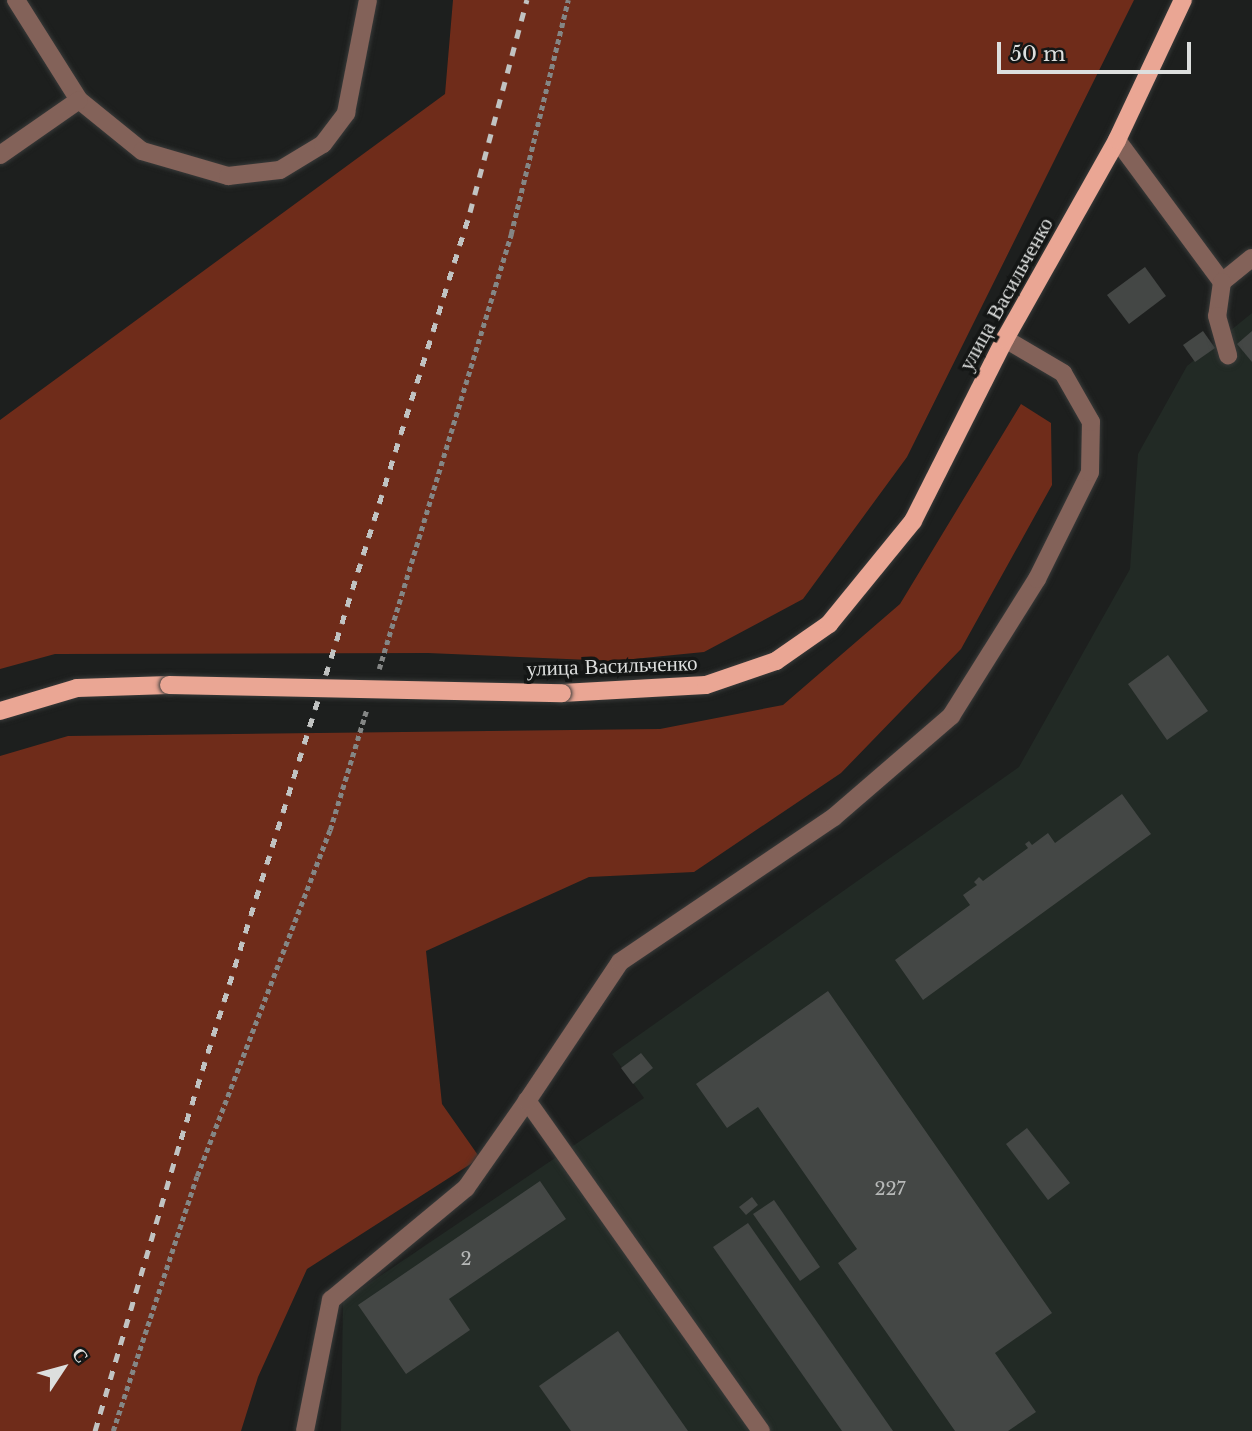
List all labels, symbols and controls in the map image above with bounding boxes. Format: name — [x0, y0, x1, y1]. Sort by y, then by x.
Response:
scale bar — [1000, 28, 1194, 72]
text: 50 m — [1010, 41, 1065, 67]
street label: улица Васильченко — [954, 213, 1058, 375]
street label: улица Васильченко — [526, 650, 698, 682]
house number: 227 — [874, 1178, 906, 1200]
house number: 2 — [460, 1248, 472, 1270]
north arrow — [28, 1333, 98, 1403]
text: С — [67, 1343, 94, 1368]

